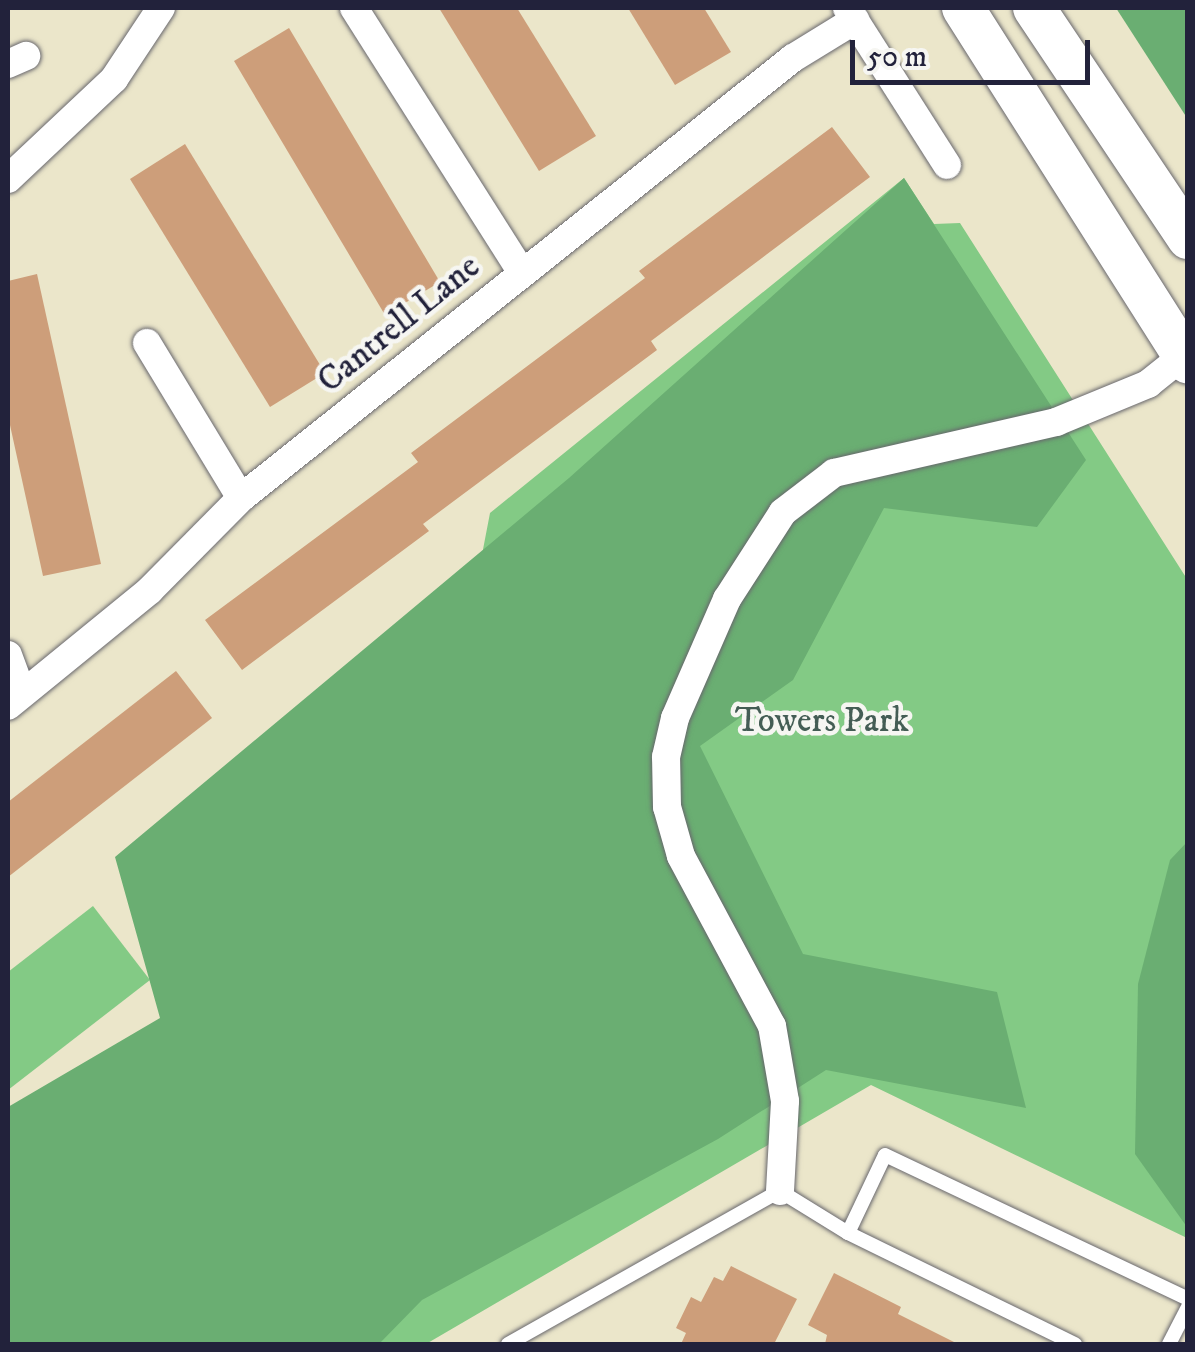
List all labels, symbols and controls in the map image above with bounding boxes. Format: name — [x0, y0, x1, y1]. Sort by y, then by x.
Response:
scale bar — [855, 20, 1095, 82]
text: 50 m — [867, 39, 927, 76]
street label: Cantrell Lane — [310, 246, 488, 402]
park label: Towers Park — [735, 700, 909, 742]

